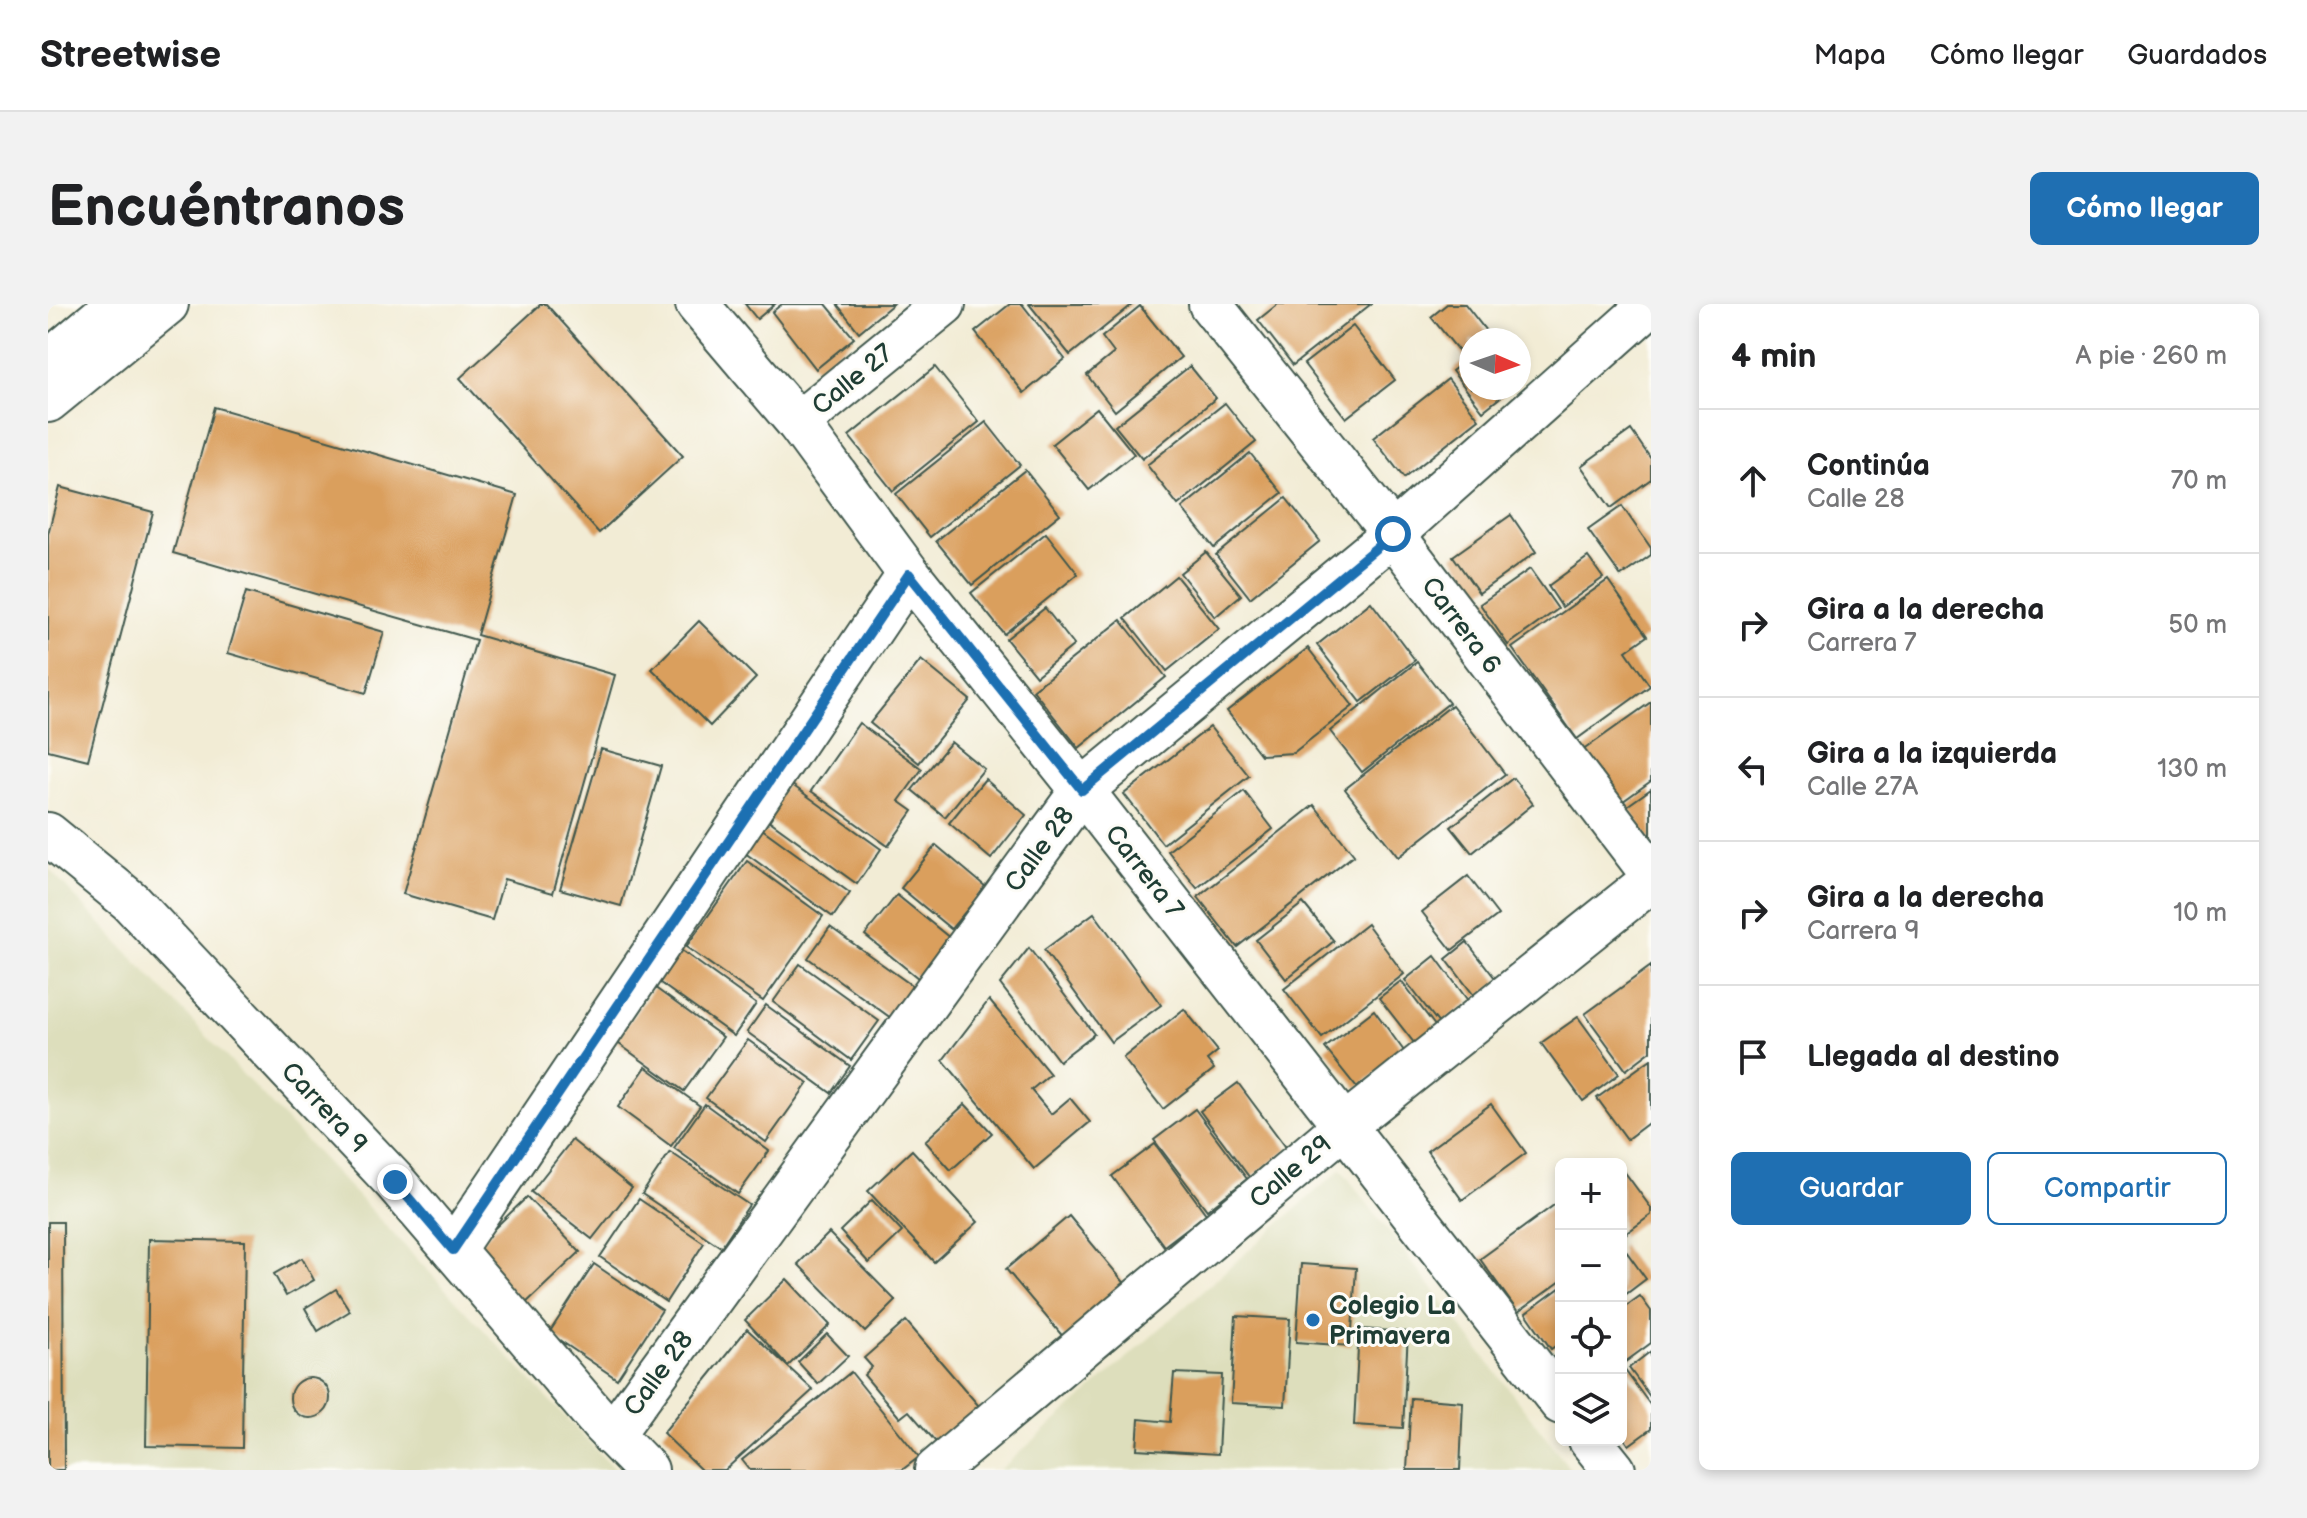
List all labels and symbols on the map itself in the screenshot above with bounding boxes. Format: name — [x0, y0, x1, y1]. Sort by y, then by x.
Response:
north arrow — [1459, 328, 1531, 400]
street label: Calle 27 — [806, 338, 900, 422]
route start — [1375, 516, 1411, 552]
street label: Carrera 6 — [1414, 571, 1507, 681]
street label: Calle 28 — [999, 801, 1081, 898]
street label: Carrera 7 — [1098, 819, 1190, 925]
street label: Carrera 9 — [274, 1056, 374, 1160]
street label: Calle 29 — [1244, 1129, 1338, 1215]
route end — [377, 1164, 413, 1200]
place label: Colegio La Primavera — [1329, 1291, 1456, 1352]
marker: Colegio La Primavera — [1304, 1311, 1322, 1329]
street label: Calle 28 — [618, 1325, 700, 1422]

